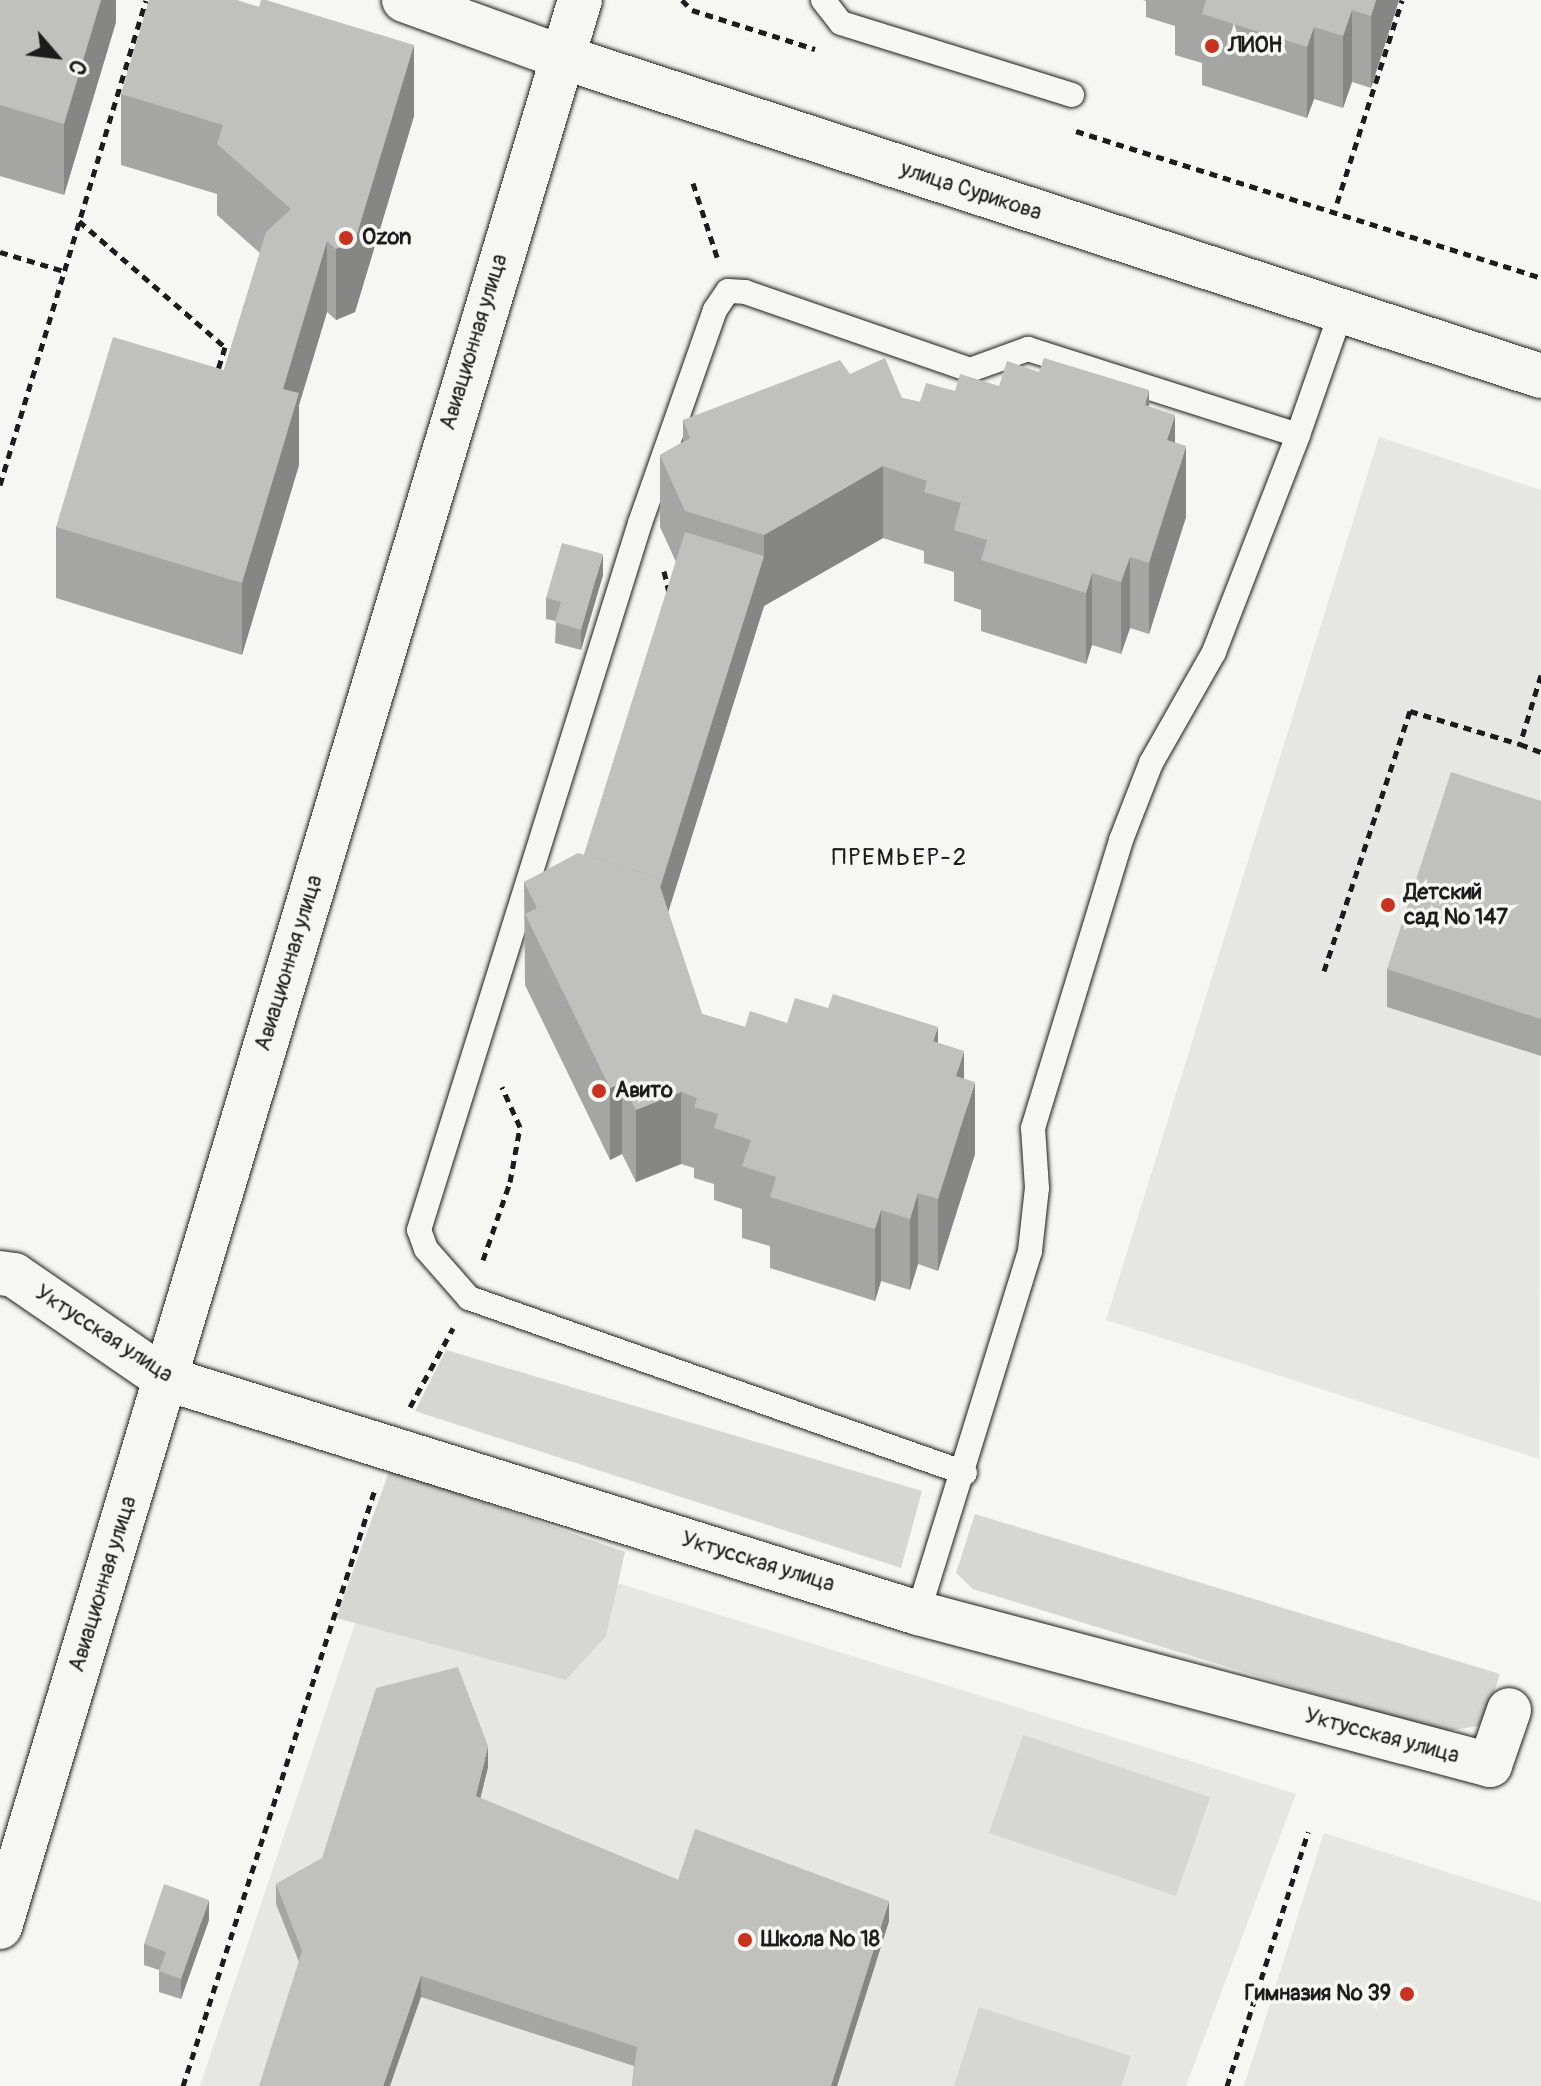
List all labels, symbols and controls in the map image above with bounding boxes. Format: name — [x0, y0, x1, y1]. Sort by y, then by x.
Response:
north arrow — [16, 16, 96, 96]
place label: ЛИОН — [1228, 33, 1282, 59]
marker: ЛИОН — [1203, 37, 1221, 55]
text: С — [62, 55, 93, 80]
street label: улица Сурикова — [897, 156, 1045, 226]
place label: Ozon — [362, 225, 411, 251]
marker: Ozon — [337, 229, 355, 247]
street label: Авиационная улица — [435, 251, 513, 433]
district label: ПРЕМЬЕР-2 — [832, 844, 968, 872]
street label: Авиационная улица — [250, 872, 328, 1054]
place label: Детский сад № 147 — [1404, 879, 1508, 930]
marker: Детский сад № 147 — [1379, 896, 1397, 914]
place label: Авито — [615, 1078, 673, 1104]
marker: Авито — [590, 1082, 608, 1100]
street label: Уктусская улица — [30, 1280, 178, 1388]
street label: Авиационная улица — [64, 1493, 142, 1675]
street label: Уктусская улица — [678, 1526, 838, 1598]
street label: Уктусская улица — [1302, 1703, 1462, 1769]
place label: Школа № 18 — [761, 1927, 880, 1953]
marker: Школа № 18 — [736, 1931, 754, 1949]
place label: Гимназия № 39 — [1244, 1981, 1391, 2007]
marker: Гимназия № 39 — [1398, 1985, 1416, 2003]

